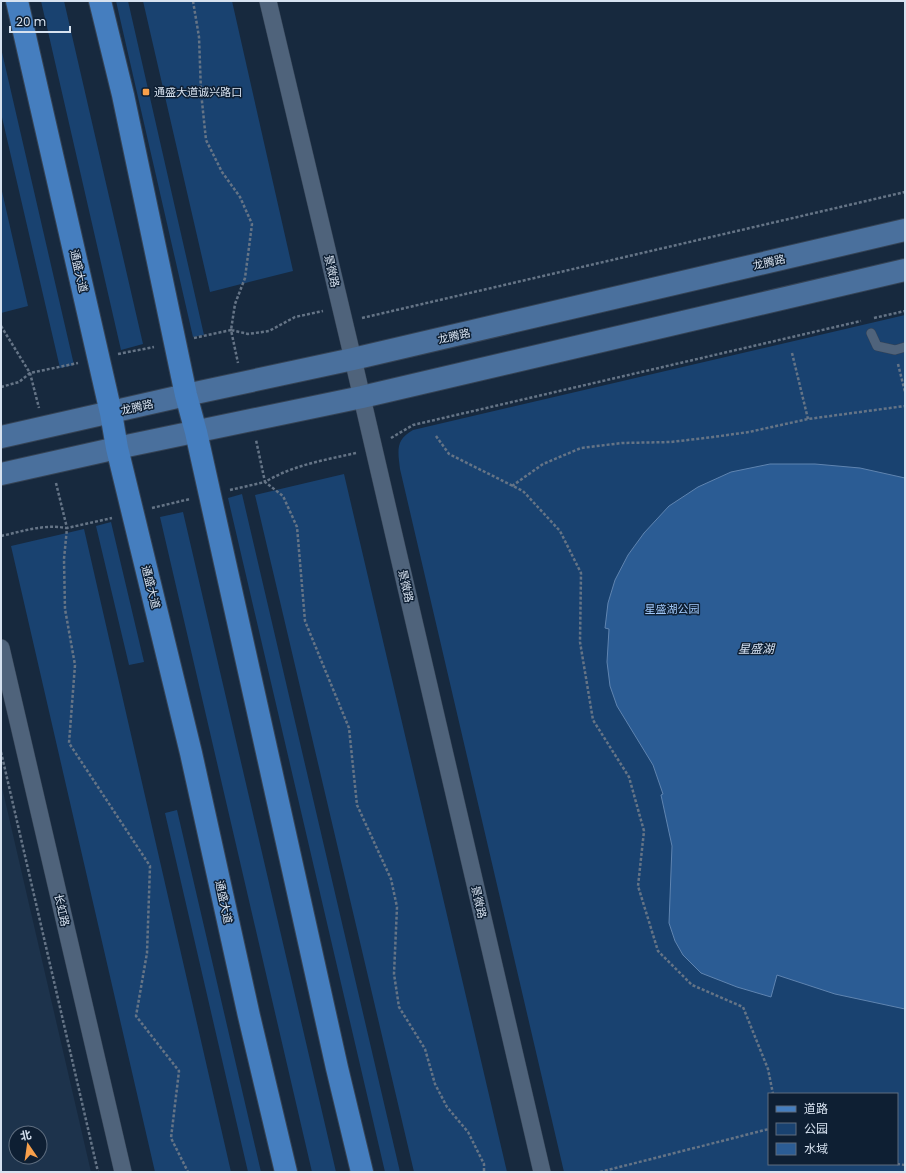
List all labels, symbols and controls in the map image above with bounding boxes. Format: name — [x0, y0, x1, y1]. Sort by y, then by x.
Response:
scale bar — [10, 8, 70, 34]
text: 20 m — [16, 13, 46, 30]
place label: 通盛大道诚兴路口 — [154, 84, 242, 100]
marker: 通盛大道诚兴路口 — [141, 87, 151, 97]
street label: 通盛大道 — [66, 248, 92, 294]
street label: 龙腾路 — [751, 250, 787, 274]
street label: 景微路 — [320, 253, 344, 289]
street label: 龙腾路 — [436, 324, 472, 348]
street label: 龙腾路 — [119, 395, 155, 419]
street label: 通盛大道 — [138, 564, 164, 610]
street label: 景微路 — [394, 568, 418, 604]
park label: 星盛湖公园 — [645, 601, 700, 617]
water label: 星盛湖 — [738, 640, 776, 657]
street label: 通盛大道 — [212, 879, 236, 925]
street label: 景微路 — [467, 884, 491, 920]
street label: 长虹路 — [50, 892, 74, 928]
legend — [768, 1093, 898, 1165]
text: 道路 — [804, 1100, 828, 1117]
text: 公园 — [804, 1120, 828, 1137]
north arrow — [8, 1125, 48, 1165]
text: 北 — [19, 1126, 33, 1144]
text: 水域 — [804, 1140, 828, 1157]

